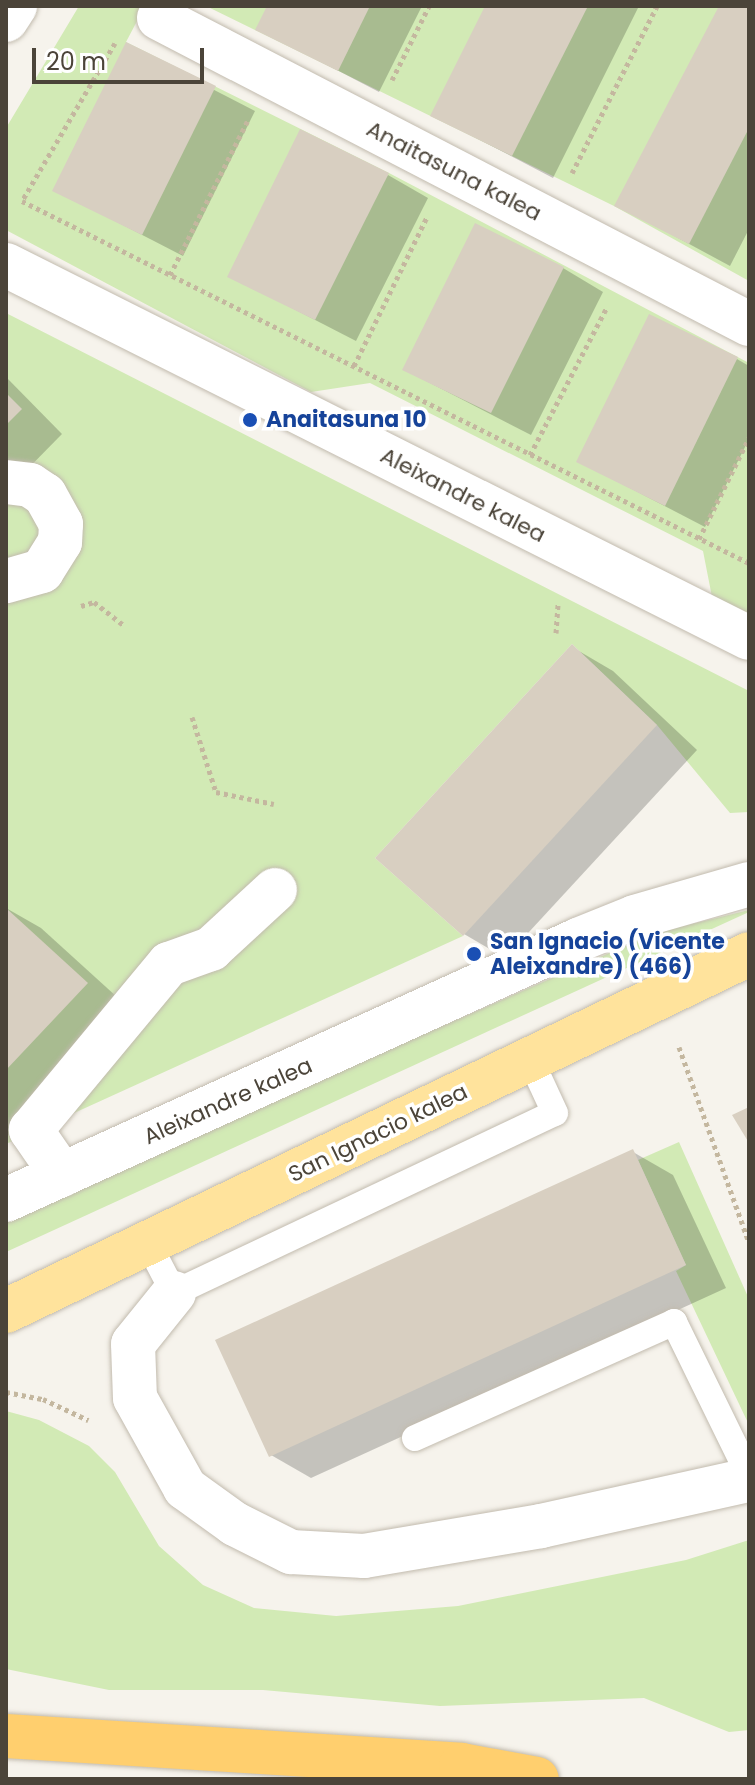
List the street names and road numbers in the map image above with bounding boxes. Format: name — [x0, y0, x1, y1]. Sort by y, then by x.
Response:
street label: Anaitasuna kalea — [362, 116, 546, 226]
street label: Aleixandre kalea — [376, 442, 550, 548]
street label: Aleixandre kalea — [140, 1052, 316, 1150]
street label: San Ignacio kalea — [284, 1078, 472, 1188]

